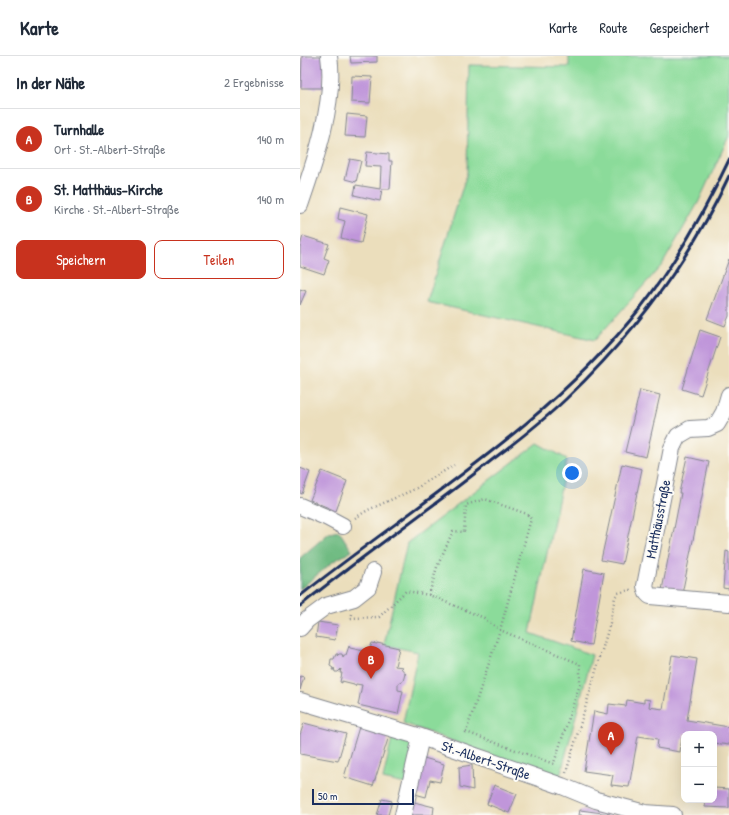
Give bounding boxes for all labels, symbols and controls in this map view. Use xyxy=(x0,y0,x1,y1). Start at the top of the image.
text: Karte xyxy=(20,15,59,41)
text: Karte xyxy=(549,18,578,37)
text: Route xyxy=(600,18,628,37)
text: Gespeichert xyxy=(650,18,709,37)
text: In der Nähe xyxy=(16,71,85,94)
text: 2 Ergebnisse xyxy=(224,73,284,91)
text: Turnhalle xyxy=(54,119,104,140)
text: A xyxy=(26,130,32,148)
text: 140 m xyxy=(257,130,284,148)
text: Ort · St.-Albert-Straße xyxy=(54,140,165,158)
text: St. Matthäus-Kirche xyxy=(54,179,163,200)
text: B xyxy=(26,190,32,208)
text: 140 m xyxy=(257,190,284,208)
text: Kirche · St.-Albert-Straße xyxy=(54,200,179,218)
button: Speichern xyxy=(16,240,146,279)
button: Teilen xyxy=(154,240,284,279)
your location xyxy=(562,463,582,483)
street label: Matthäusstraße xyxy=(641,477,676,560)
pin: B xyxy=(358,646,384,679)
pin: A xyxy=(598,722,624,755)
map controls xyxy=(681,731,717,803)
button: + xyxy=(681,731,717,767)
street label: St.-Albert-Straße xyxy=(439,735,534,785)
button: − xyxy=(681,767,717,803)
scale bar xyxy=(312,787,414,806)
text: 50 m xyxy=(318,789,338,803)

